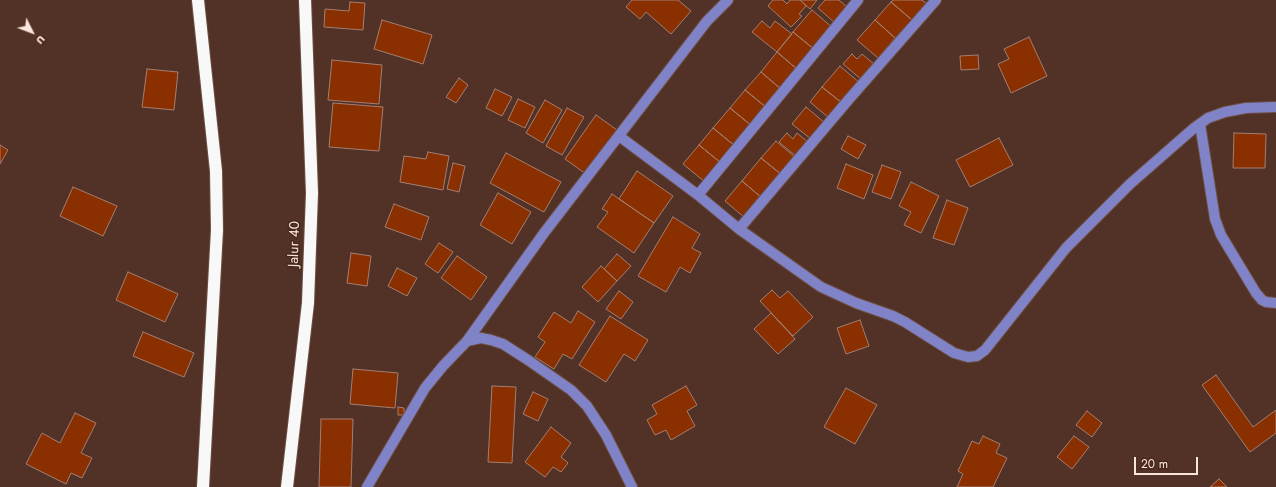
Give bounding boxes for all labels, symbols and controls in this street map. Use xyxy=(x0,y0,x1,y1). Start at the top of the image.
north arrow xyxy=(12,12,52,52)
text: U xyxy=(32,32,49,48)
street label: Jalur 40 xyxy=(286,221,304,267)
scale bar xyxy=(1136,449,1200,475)
text: 20 m xyxy=(1141,455,1168,473)

